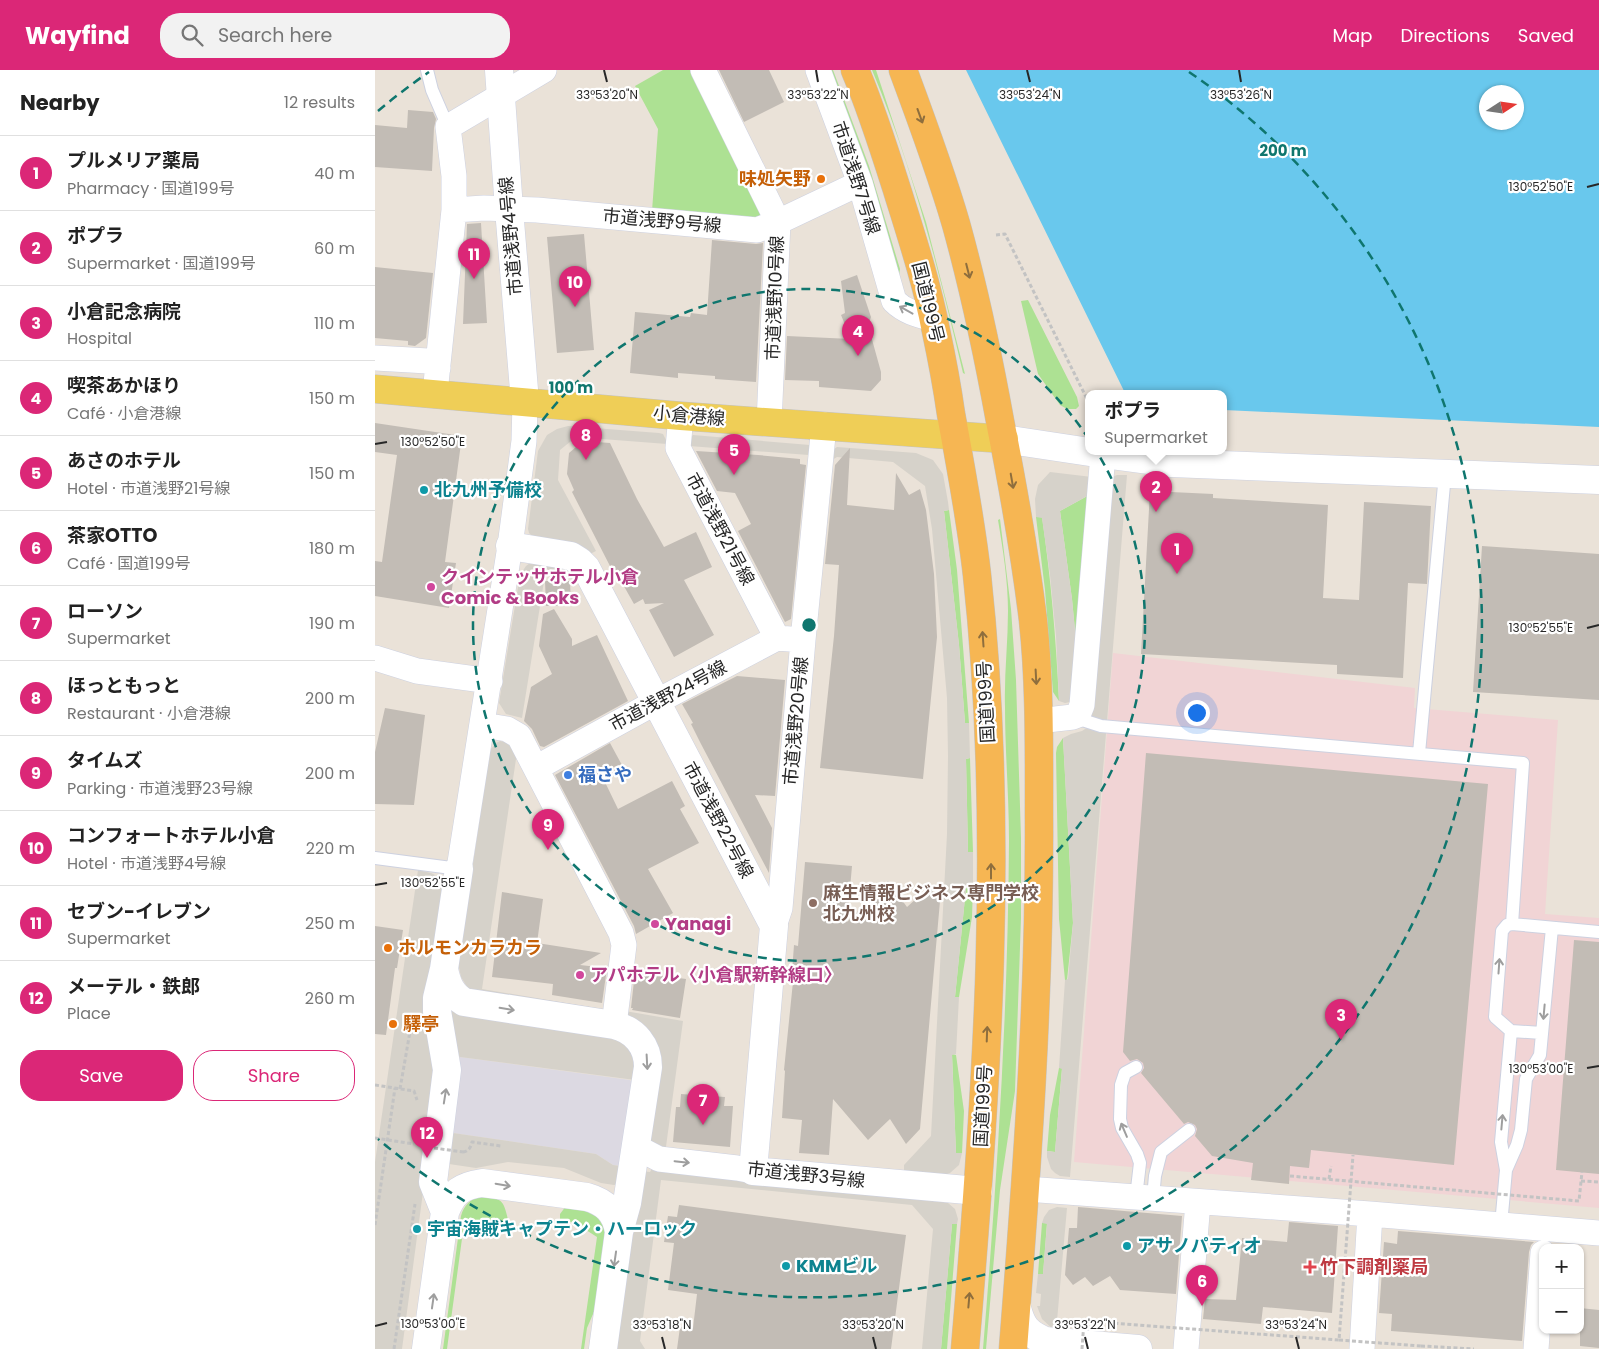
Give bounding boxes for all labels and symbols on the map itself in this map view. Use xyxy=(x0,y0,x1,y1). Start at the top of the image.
north arrow xyxy=(1479,85,1524,130)
text: 33°53'20"N xyxy=(576,86,638,103)
text: 33°53'22"N xyxy=(787,86,849,103)
text: 33°53'24"N xyxy=(999,86,1061,103)
text: 33°53'26"N xyxy=(1210,86,1272,103)
one-way arrow xyxy=(916,108,925,123)
street label: 市道浅野7号線 xyxy=(826,118,887,238)
text: 200 m xyxy=(1259,140,1307,161)
place label: 味処矢野 xyxy=(739,166,811,191)
marker: 味処矢野 xyxy=(815,173,827,185)
street label: 市道浅野4号線 xyxy=(493,176,528,297)
text: 130°52'50"E xyxy=(1509,178,1573,195)
street label: 市道浅野9号線 xyxy=(602,203,723,238)
street label: 市道浅野10号線 xyxy=(760,235,789,361)
pin: 11 xyxy=(458,238,490,279)
street label: 国道199号 xyxy=(906,259,951,345)
one-way arrow xyxy=(964,263,973,279)
pin: 10 xyxy=(559,266,591,307)
one-way arrow xyxy=(899,305,914,314)
pin: 4 xyxy=(842,315,874,356)
text: 100 m xyxy=(549,377,593,398)
street label: 小倉港線 xyxy=(652,400,726,431)
pin: 8 xyxy=(570,419,602,460)
text: 130°52'50"E xyxy=(401,433,465,450)
pin: 5 xyxy=(718,434,750,475)
street label: 市道浅野21号線 xyxy=(680,468,761,589)
pin: 2 xyxy=(1140,471,1172,512)
one-way arrow xyxy=(1007,473,1017,489)
place label: 北九州予備校 xyxy=(434,477,542,502)
marker: 北九州予備校 xyxy=(418,484,430,496)
pin: 1 xyxy=(1161,533,1193,574)
place label: クインテッサホテル小倉 Comic & Books xyxy=(441,564,639,610)
marker: クインテッサホテル小倉 Comic & Books xyxy=(425,581,437,593)
centre of rings xyxy=(800,616,818,634)
text: 130°52'55"E xyxy=(1509,619,1573,636)
one-way arrow xyxy=(978,631,987,647)
street label: 市道浅野24号線 xyxy=(605,654,731,737)
street label: 市道浅野20号線 xyxy=(777,655,814,787)
street label: 国道199号 xyxy=(971,660,1000,744)
one-way arrow xyxy=(1031,668,1041,685)
your location xyxy=(1184,700,1210,726)
street label: 市道浅野22号線 xyxy=(677,757,760,882)
place label: 福さや xyxy=(578,762,632,787)
marker: 福さや xyxy=(562,769,574,781)
pin: 9 xyxy=(532,809,564,850)
one-way arrow xyxy=(986,863,996,880)
text: 130°52'55"E xyxy=(401,874,465,891)
place label: 麻生情報ビジネス専門学校 北九州校 xyxy=(823,880,1039,926)
marker: 麻生情報ビジネス専門学校 北九州校 xyxy=(807,897,819,909)
place label: Yanagi xyxy=(665,911,731,936)
marker: Yanagi xyxy=(649,918,661,930)
place label: ホルモンカラカラ xyxy=(398,935,542,960)
marker: ホルモンカラカラ xyxy=(382,942,394,954)
one-way arrow xyxy=(1494,959,1503,975)
place label: アパホテル〈小倉駅新幹線口〉 xyxy=(590,962,842,987)
marker: アパホテル〈小倉駅新幹線口〉 xyxy=(574,969,586,981)
pin: 3 xyxy=(1325,999,1357,1040)
one-way arrow xyxy=(1540,1003,1549,1019)
one-way arrow xyxy=(499,1004,515,1014)
place label: 驛亭 xyxy=(403,1011,439,1036)
marker: 驛亭 xyxy=(387,1018,399,1030)
one-way arrow xyxy=(983,1026,992,1042)
one-way arrow xyxy=(642,1054,651,1070)
text: 130°53'00"E xyxy=(1509,1060,1573,1077)
street label: 国道199号 xyxy=(968,1064,997,1148)
pin: 7 xyxy=(687,1084,719,1125)
one-way arrow xyxy=(440,1088,450,1104)
one-way arrow xyxy=(1498,1114,1507,1130)
pin: 12 xyxy=(411,1117,443,1158)
one-way arrow xyxy=(1118,1123,1128,1138)
street label: 市道浅野3号線 xyxy=(746,1156,866,1193)
one-way arrow xyxy=(673,1157,689,1167)
one-way arrow xyxy=(495,1180,511,1190)
place label: 宇宙海賊キャプテン・ハーロック xyxy=(427,1216,697,1241)
marker: 宇宙海賊キャプテン・ハーロック xyxy=(411,1223,423,1235)
place label: アサノパティオ xyxy=(1137,1233,1262,1258)
marker: アサノパティオ xyxy=(1121,1240,1133,1252)
one-way arrow xyxy=(610,1250,620,1266)
place label: KMMビル xyxy=(796,1253,878,1278)
place label: 竹下調剤薬局 xyxy=(1320,1254,1428,1279)
marker: KMMビル xyxy=(780,1260,792,1272)
marker: 竹下調剤薬局 xyxy=(1304,1261,1316,1273)
pin: 6 xyxy=(1186,1265,1218,1306)
one-way arrow xyxy=(428,1293,438,1309)
one-way arrow xyxy=(965,1293,974,1309)
text: 130°53'00"E xyxy=(401,1315,465,1332)
text: 33°53'18"N xyxy=(633,1316,691,1333)
text: 33°53'20"N xyxy=(842,1316,904,1333)
text: 33°53'22"N xyxy=(1054,1316,1116,1333)
text: 33°53'24"N xyxy=(1265,1316,1327,1333)

